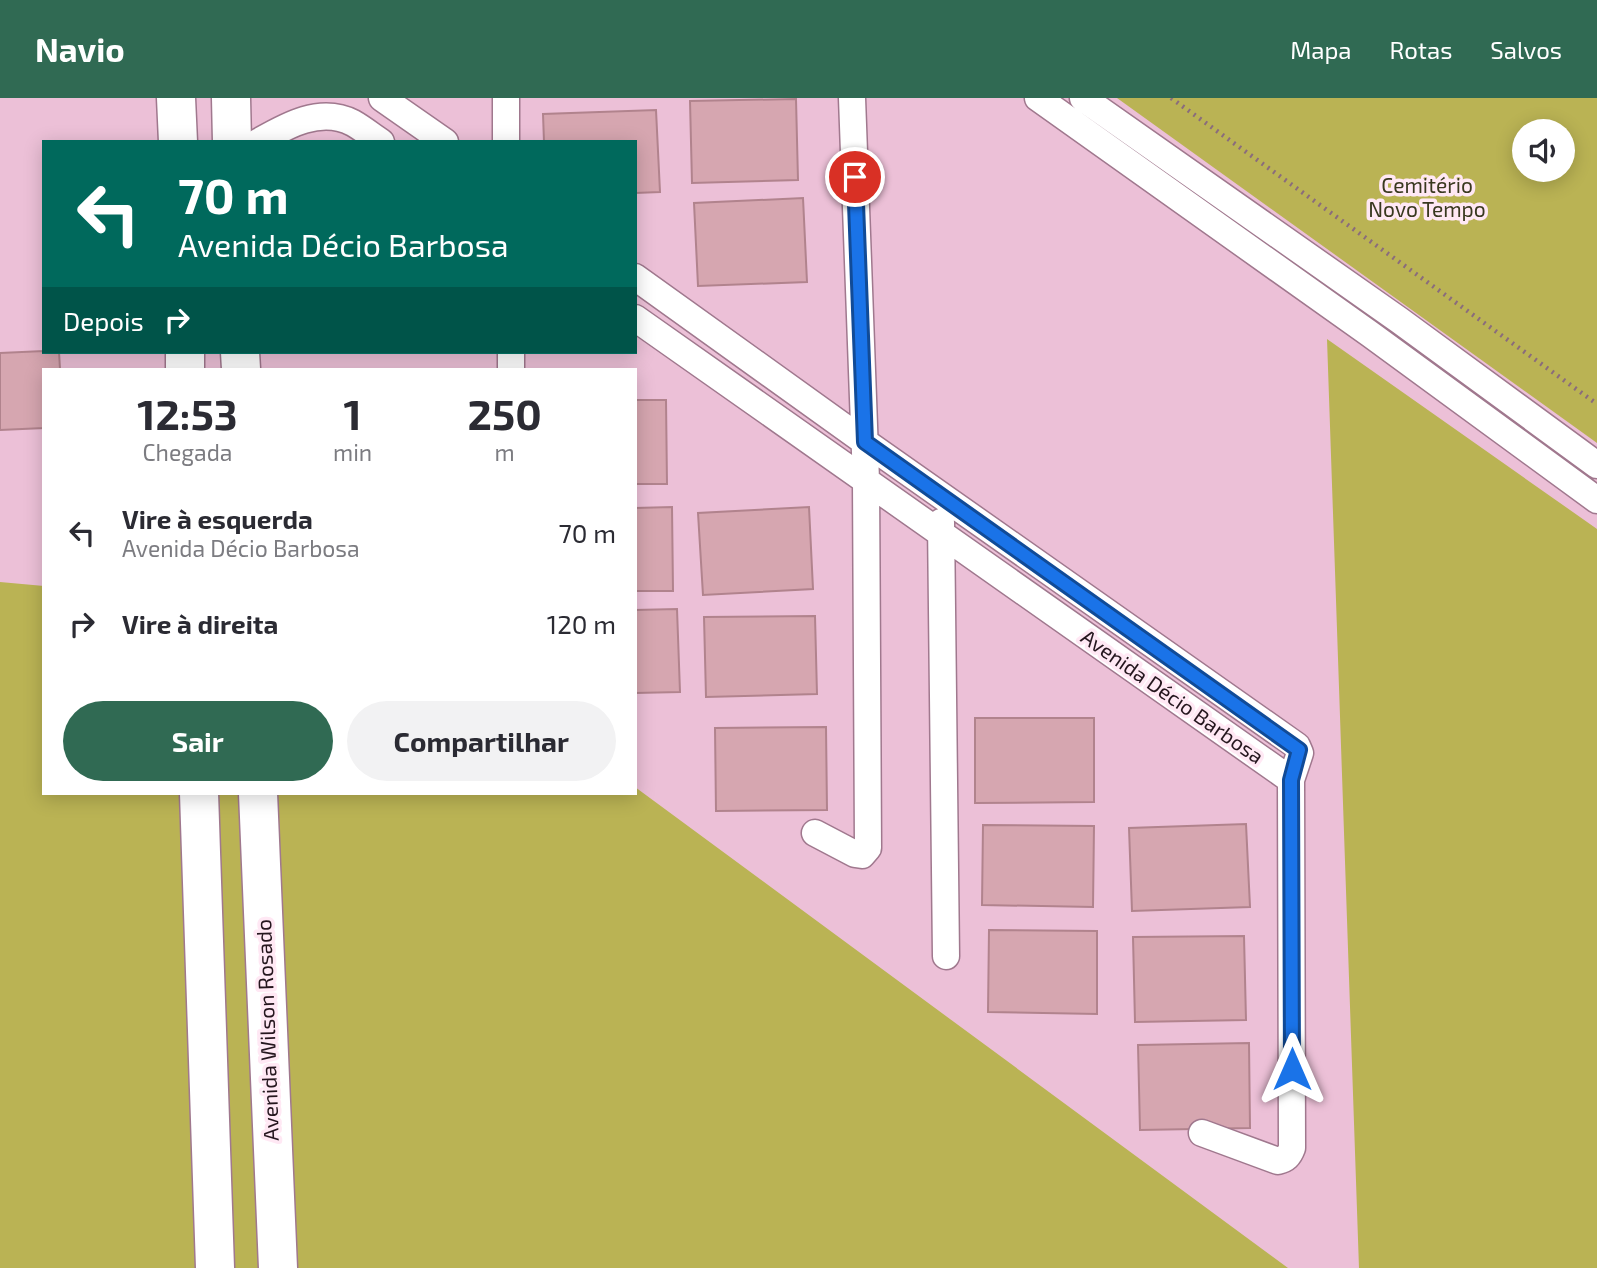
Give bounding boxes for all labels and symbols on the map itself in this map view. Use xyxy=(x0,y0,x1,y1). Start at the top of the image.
pin xyxy=(825,147,885,207)
park label: Cemitério Novo Tempo xyxy=(1368,172,1486,221)
street label: Avenida Décio Barbosa xyxy=(1077,623,1269,768)
street label: Avenida Wilson Rosado xyxy=(250,919,283,1141)
position arrow xyxy=(1255,1032,1329,1106)

